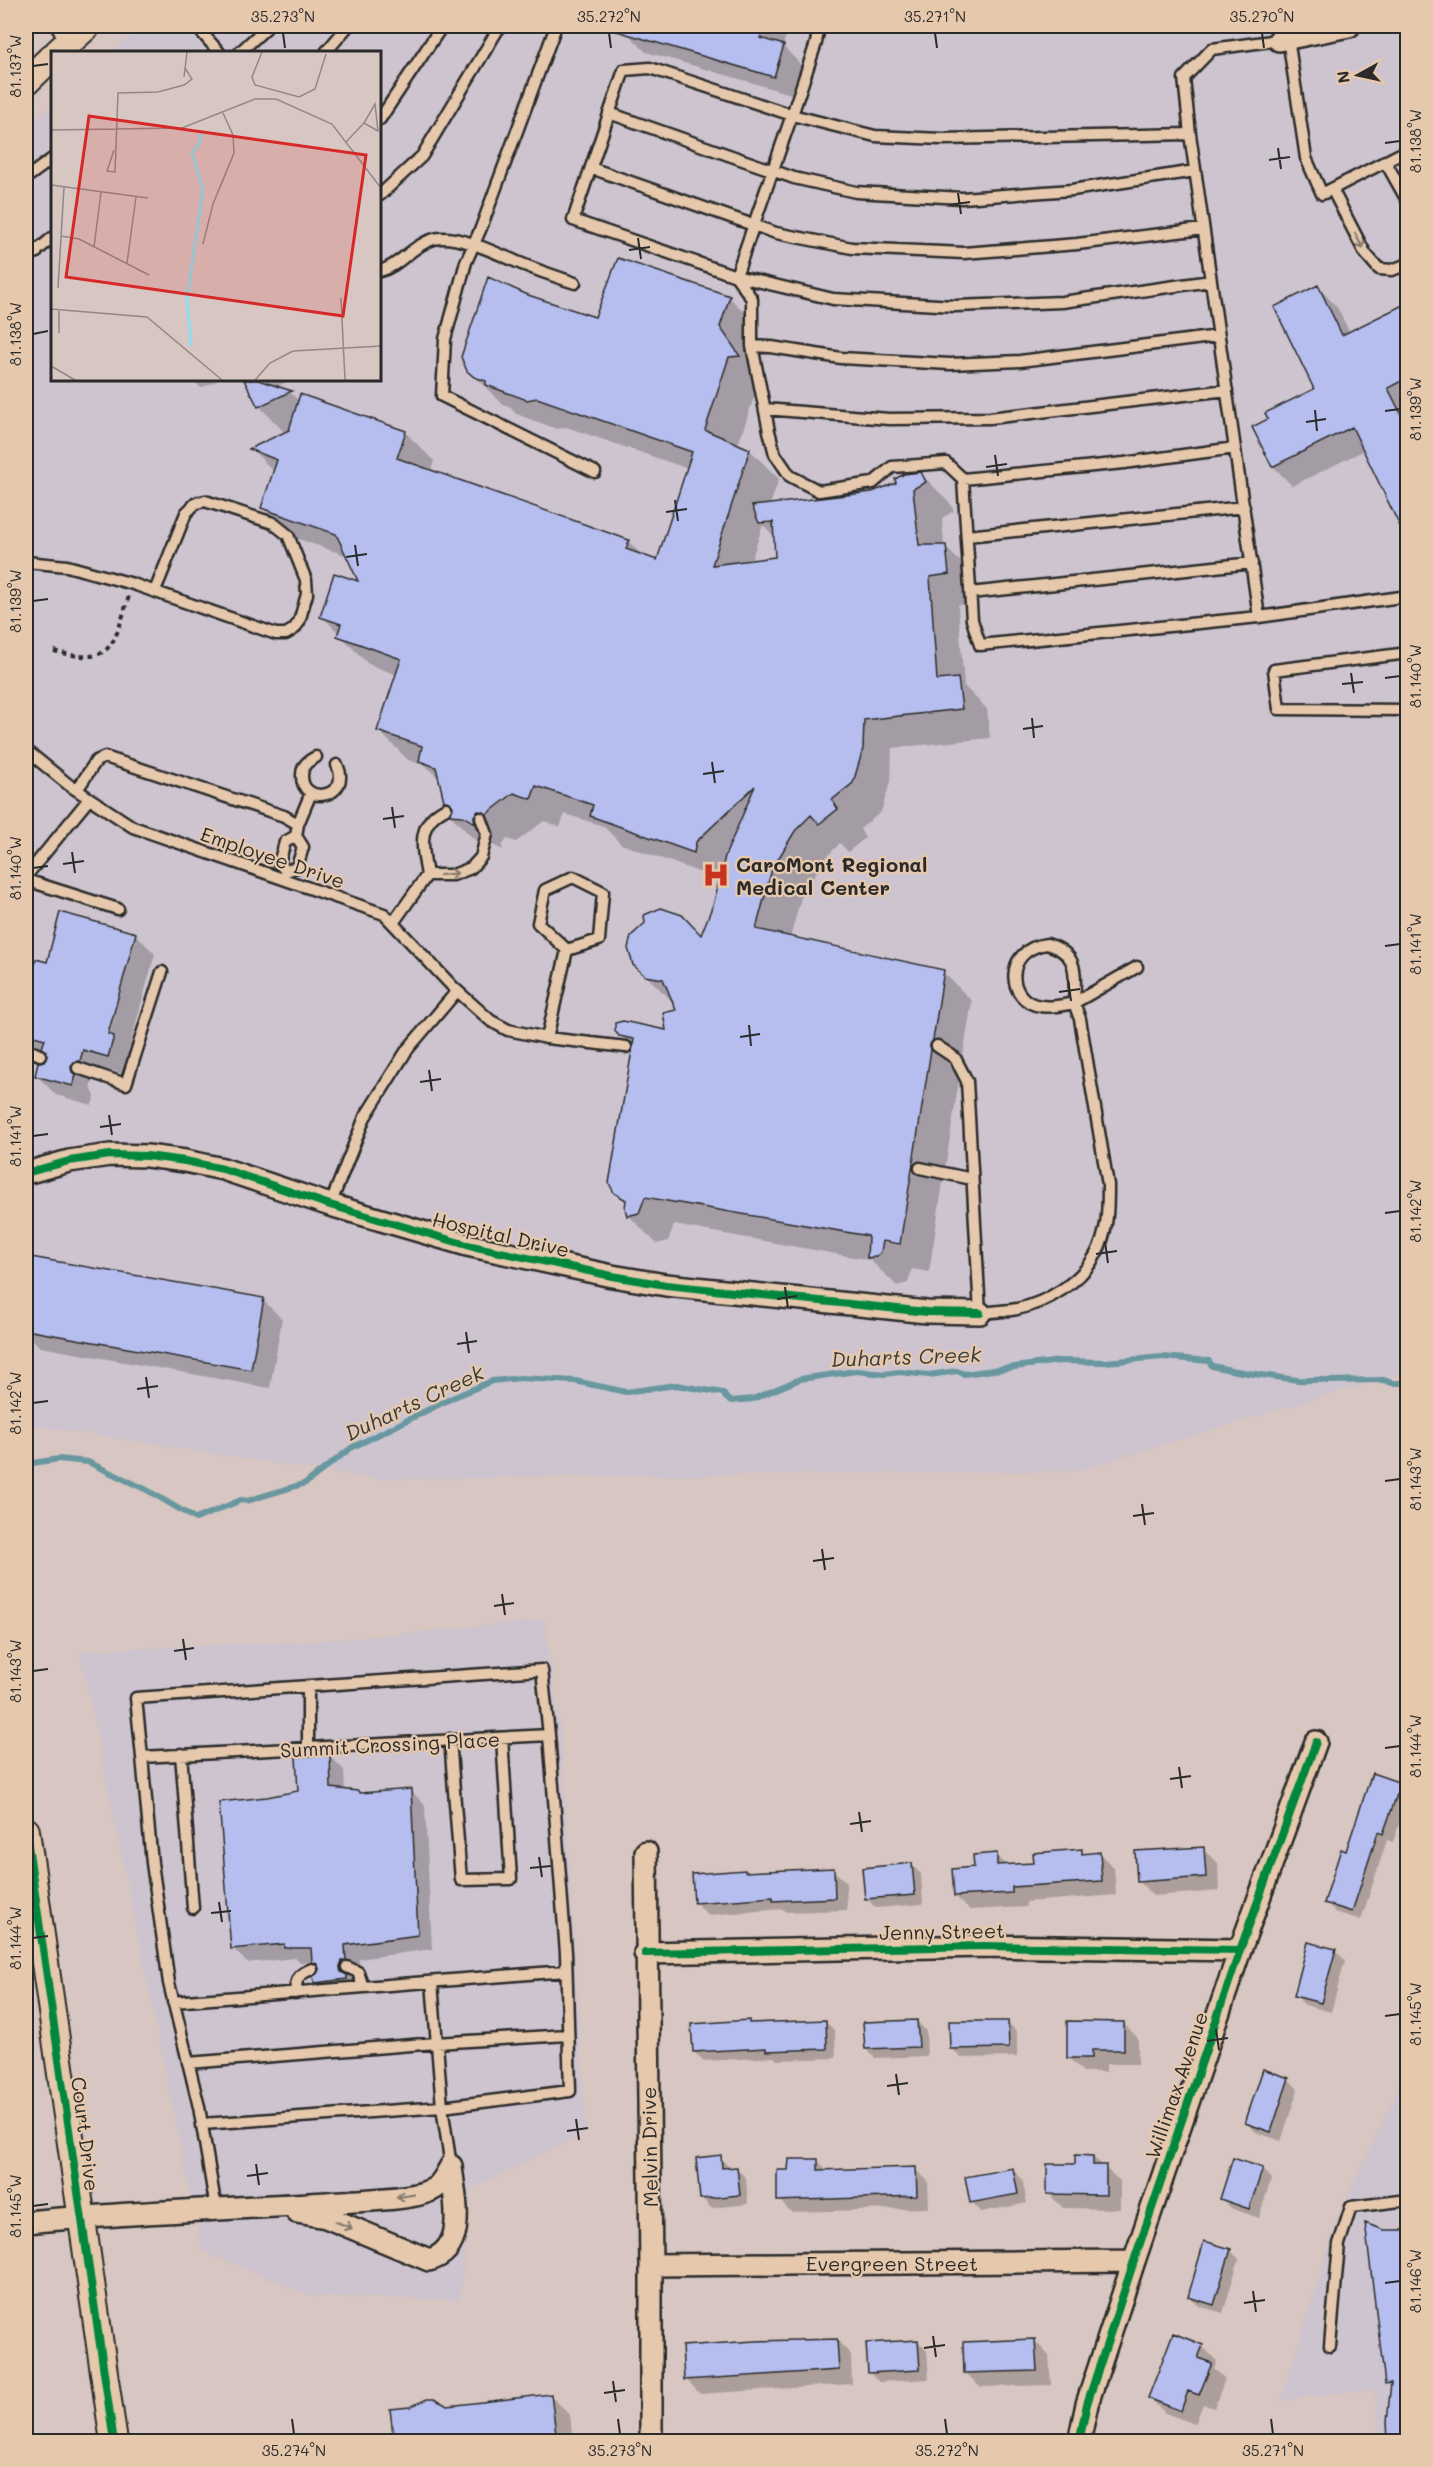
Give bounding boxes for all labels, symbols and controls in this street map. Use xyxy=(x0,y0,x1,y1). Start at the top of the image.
text: 35.273°N xyxy=(251,6,315,26)
text: 35.272°N xyxy=(577,6,641,26)
text: 35.271°N xyxy=(904,6,966,26)
text: 35.270°N xyxy=(1230,6,1294,26)
text: 81.137°W xyxy=(5,34,25,98)
north arrow xyxy=(1328,45,1388,105)
inset map xyxy=(51,51,381,381)
text: N xyxy=(1331,70,1354,85)
text: 81.138°W xyxy=(1405,109,1425,173)
one-way arrow xyxy=(1353,232,1365,249)
text: 81.138°W xyxy=(5,302,25,366)
text: 81.139°W xyxy=(1405,377,1425,441)
text: 81.139°W xyxy=(5,569,25,633)
text: 81.140°W xyxy=(1405,644,1425,708)
street label: Employee Drive xyxy=(197,820,349,894)
text: 81.140°W xyxy=(5,836,25,900)
place label: CaroMont Regional Medical Center xyxy=(736,851,927,900)
hospital icon: CaroMont Regional Medical Center xyxy=(701,860,731,890)
one-way arrow xyxy=(439,868,458,879)
text: 81.141°W xyxy=(1405,913,1425,975)
text: 81.141°W xyxy=(5,1105,25,1167)
text: 81.142°W xyxy=(1405,1179,1425,1243)
street label: Hospital Drive xyxy=(430,1206,572,1262)
water label: Duharts Creek xyxy=(830,1340,982,1372)
water label: Duharts Creek xyxy=(340,1358,489,1446)
text: 81.142°W xyxy=(5,1371,25,1435)
text: 81.143°W xyxy=(1405,1447,1425,1511)
text: 81.143°W xyxy=(5,1639,25,1703)
text: 81.144°W xyxy=(1405,1714,1425,1778)
street label: Summit Crossing Place xyxy=(279,1725,501,1763)
text: 81.144°W xyxy=(5,1906,25,1970)
street label: Jenny Street xyxy=(879,1917,1005,1945)
text: 81.145°W xyxy=(1405,1982,1425,2046)
street label: Willimax Avenue xyxy=(1139,2008,1213,2162)
street label: Court Drive xyxy=(66,2075,106,2193)
street label: Melvin Drive xyxy=(635,2087,663,2207)
text: 81.145°W xyxy=(5,2174,25,2238)
one-way arrow xyxy=(396,2191,416,2202)
one-way arrow xyxy=(334,2220,353,2231)
text: 81.146°W xyxy=(1405,2249,1425,2313)
street label: Evergreen Street xyxy=(806,2250,978,2276)
text: 35.274°N xyxy=(262,2440,326,2460)
text: 35.273°N xyxy=(588,2440,652,2460)
text: 35.272°N xyxy=(915,2440,979,2460)
text: 35.271°N xyxy=(1242,2440,1304,2460)

